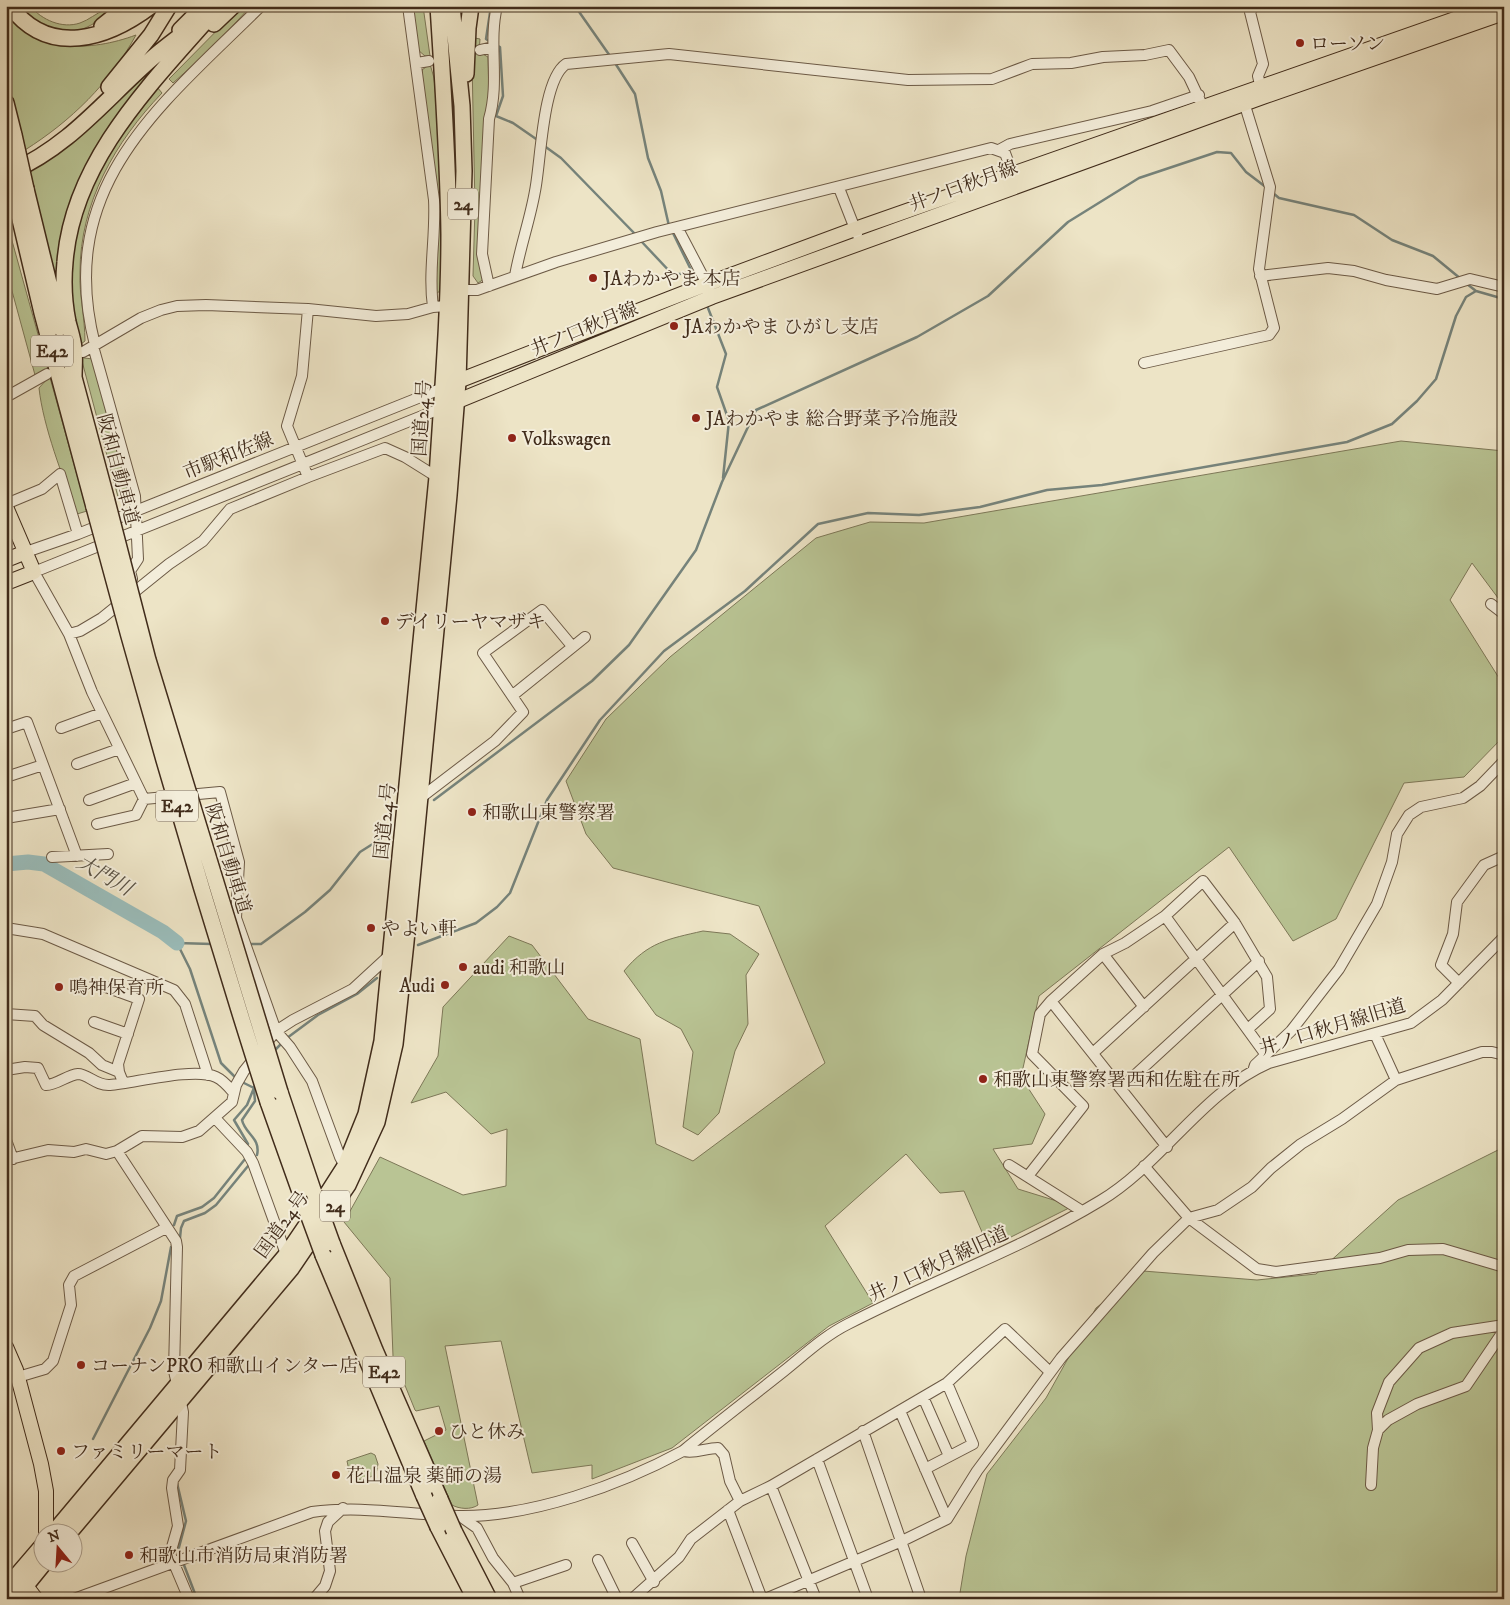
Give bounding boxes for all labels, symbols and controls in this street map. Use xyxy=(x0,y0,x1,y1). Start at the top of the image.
place label: ローソン xyxy=(1310,33,1385,56)
marker: ローソン xyxy=(1294,37,1306,49)
street label: 井ノ口秋月線 xyxy=(906,156,1021,217)
road number: 24 xyxy=(448,188,478,220)
place label: JAわかやま 本店 xyxy=(601,268,740,291)
marker: JAわかやま 本店 xyxy=(587,272,599,284)
street label: 井ノ口秋月線 xyxy=(527,297,642,361)
place label: JAわかやま ひがし支店 xyxy=(682,316,878,339)
marker: JAわかやま ひがし支店 xyxy=(668,320,680,332)
road number: E42 xyxy=(31,336,73,366)
street label: 国道24号 xyxy=(408,379,437,457)
place label: JAわかやま 総合野菜予冷施設 xyxy=(704,408,957,431)
street label: 阪和自動車道 xyxy=(92,411,143,527)
marker: JAわかやま 総合野菜予冷施設 xyxy=(690,412,702,424)
street label: 市駅和佐線 xyxy=(180,428,277,485)
place label: Volkswagen xyxy=(521,428,611,451)
marker: Volkswagen xyxy=(506,432,518,444)
place label: デイリーヤマザキ xyxy=(395,611,546,634)
marker: デイリーヤマザキ xyxy=(379,615,391,627)
street label: 国道24号 xyxy=(370,782,401,861)
road number: E42 xyxy=(156,790,198,821)
street label: 阪和自動車道 xyxy=(200,801,255,916)
place label: 和歌山東警察署 xyxy=(482,802,615,825)
marker: 和歌山東警察署 xyxy=(466,806,478,818)
water label: 大門川 xyxy=(72,850,138,903)
place label: やよい軒 xyxy=(381,918,457,941)
marker: やよい軒 xyxy=(365,922,377,934)
place label: audi 和歌山 xyxy=(473,957,566,980)
marker: audi 和歌山 xyxy=(457,961,469,973)
place label: Audi xyxy=(399,975,435,998)
place label: 鳴神保育所 xyxy=(69,977,164,1000)
marker: Audi xyxy=(439,979,451,991)
marker: 鳴神保育所 xyxy=(53,981,65,993)
street label: 井ノ口秋月線旧道 xyxy=(1256,994,1408,1061)
place label: 和歌山東警察署西和佐駐在所 xyxy=(993,1069,1240,1092)
marker: 和歌山東警察署西和佐駐在所 xyxy=(977,1073,989,1085)
street label: 国道24号 xyxy=(250,1187,314,1263)
road number: 24 xyxy=(320,1190,350,1222)
street label: 井ノ口秋月線旧道 xyxy=(865,1222,1012,1307)
place label: コーナンPRO 和歌山インター店 xyxy=(91,1355,358,1378)
road number: E42 xyxy=(363,1356,405,1388)
marker: コーナンPRO 和歌山インター店 xyxy=(75,1359,87,1371)
place label: ひと休み xyxy=(449,1421,525,1444)
marker: ひと休み xyxy=(433,1425,445,1437)
place label: ファミリーマート xyxy=(71,1441,223,1464)
marker: ファミリーマート xyxy=(55,1445,67,1457)
place label: 花山温泉 薬師の湯 xyxy=(346,1465,502,1488)
marker: 花山温泉 薬師の湯 xyxy=(330,1469,342,1481)
north arrow xyxy=(32,1522,82,1572)
text: N xyxy=(46,1526,63,1547)
place label: 和歌山市消防局東消防署 xyxy=(139,1545,348,1568)
marker: 和歌山市消防局東消防署 xyxy=(123,1549,135,1561)

